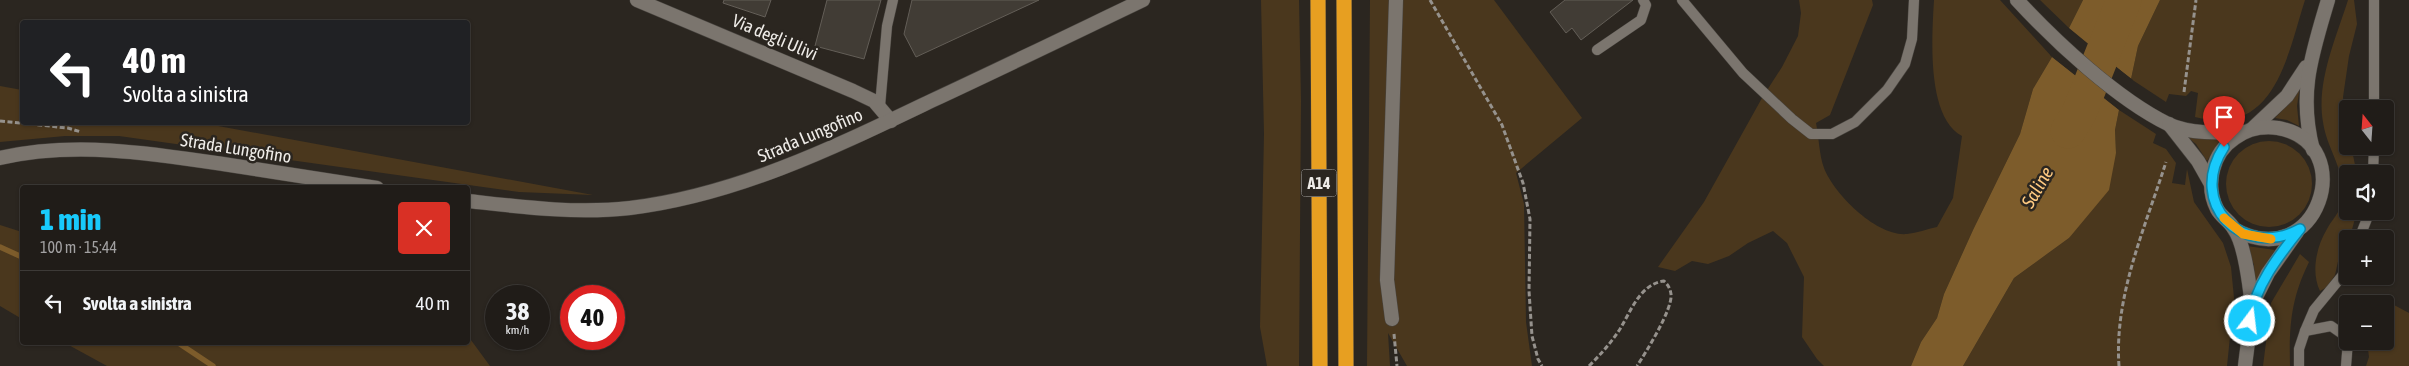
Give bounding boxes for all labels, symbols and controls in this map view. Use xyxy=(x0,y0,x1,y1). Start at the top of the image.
street label: Via degli Ulivi xyxy=(729,10,821,64)
icon: left xyxy=(40,40,105,105)
text: 40 m xyxy=(123,40,186,80)
text: Svolta a sinistra xyxy=(123,81,249,107)
pin xyxy=(2203,96,2245,147)
north arrow xyxy=(2339,100,2394,155)
map controls xyxy=(2339,100,2394,350)
street label: Strada Lungofino xyxy=(754,103,866,167)
icon: arrive xyxy=(2210,103,2238,131)
street label: Strada Lungofino xyxy=(179,129,293,167)
water label: Saline xyxy=(2016,162,2058,212)
button: sound xyxy=(2339,165,2394,220)
road number: A14 xyxy=(1302,170,1336,197)
text: 1 min xyxy=(40,202,101,236)
button: close xyxy=(398,202,450,254)
button: + xyxy=(2339,230,2394,285)
text: 100 m · 15:44 xyxy=(40,238,117,256)
speed limit sign: 40 xyxy=(560,285,625,350)
icon: left xyxy=(40,289,68,317)
text: Svolta a sinistra xyxy=(83,292,192,314)
text: 40 m xyxy=(416,292,450,314)
position arrow xyxy=(2223,294,2275,346)
button: − xyxy=(2339,295,2394,350)
text: 38 xyxy=(506,297,529,325)
text: km/h xyxy=(506,323,529,337)

